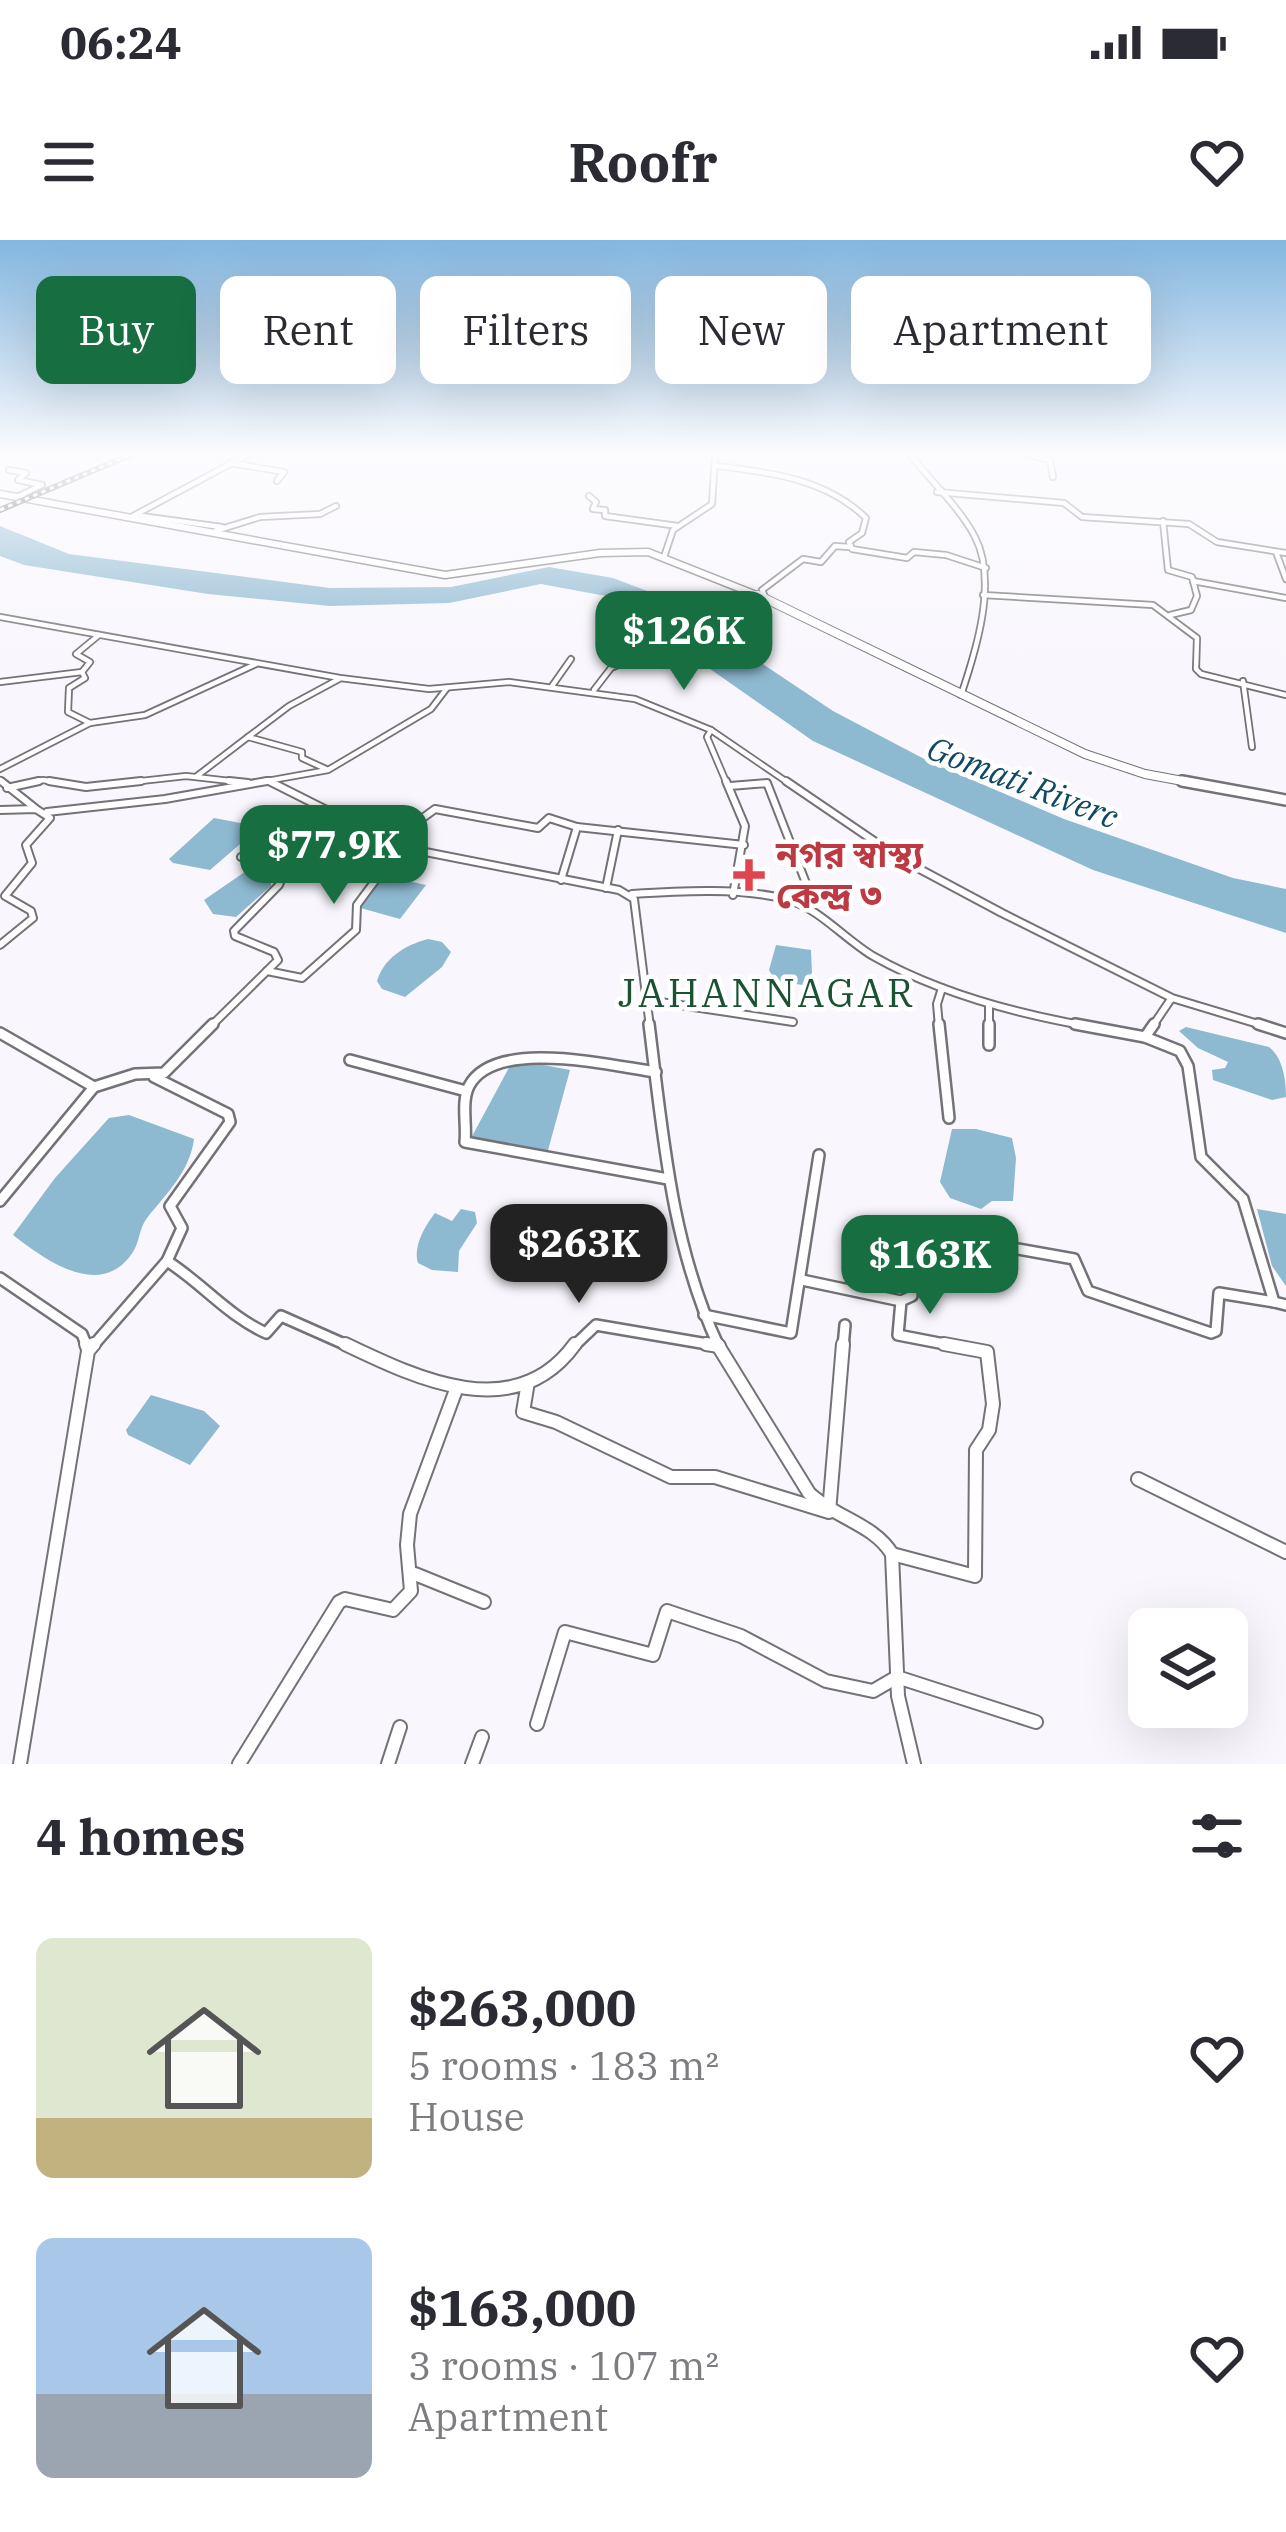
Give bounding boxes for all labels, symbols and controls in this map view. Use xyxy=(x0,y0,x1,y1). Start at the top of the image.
text: 06:24 xyxy=(60,13,182,71)
text: Roofr xyxy=(568,127,718,197)
icon: menu xyxy=(36,129,102,195)
icon: heart xyxy=(1184,129,1250,195)
chip: Buy xyxy=(36,276,196,384)
chip: Rent xyxy=(220,276,396,384)
chip: Filters xyxy=(420,276,631,384)
chip: New xyxy=(655,276,827,384)
chip: Apartment xyxy=(851,276,1151,384)
pin: $126K xyxy=(600,591,768,693)
text: $126K xyxy=(622,604,746,655)
water label: Gomati Riverc xyxy=(922,725,1125,838)
pin: $77.9K xyxy=(236,805,432,907)
text: $77.9K xyxy=(267,818,401,869)
place label: নগর স্বাস্থ্য কেন্দ্র ৩ xyxy=(775,830,924,918)
marker: নগর স্বাস্থ্য কেন্দ্র ৩ xyxy=(733,859,765,891)
district label: JAHANNAGAR xyxy=(618,967,916,1018)
pin: $263K xyxy=(495,1204,663,1306)
pin: $163K xyxy=(846,1215,1014,1317)
text: $263K xyxy=(517,1217,641,1268)
text: $163K xyxy=(868,1228,992,1279)
map controls xyxy=(1128,1608,1248,1728)
button: layers xyxy=(1128,1608,1248,1728)
text: 4 homes xyxy=(36,1803,246,1869)
icon: filters xyxy=(1184,1803,1250,1869)
text: $263,000 xyxy=(408,1974,636,2040)
icon: home xyxy=(132,1986,276,2130)
icon: heart xyxy=(1184,2025,1250,2091)
text: 5 rooms · 183 m² xyxy=(408,2040,719,2091)
text: House xyxy=(408,2091,525,2142)
text: $163,000 xyxy=(408,2274,636,2340)
icon: home xyxy=(132,2286,276,2430)
icon: heart xyxy=(1184,2325,1250,2391)
text: 3 rooms · 107 m² xyxy=(408,2340,719,2391)
text: Apartment xyxy=(408,2391,608,2442)

